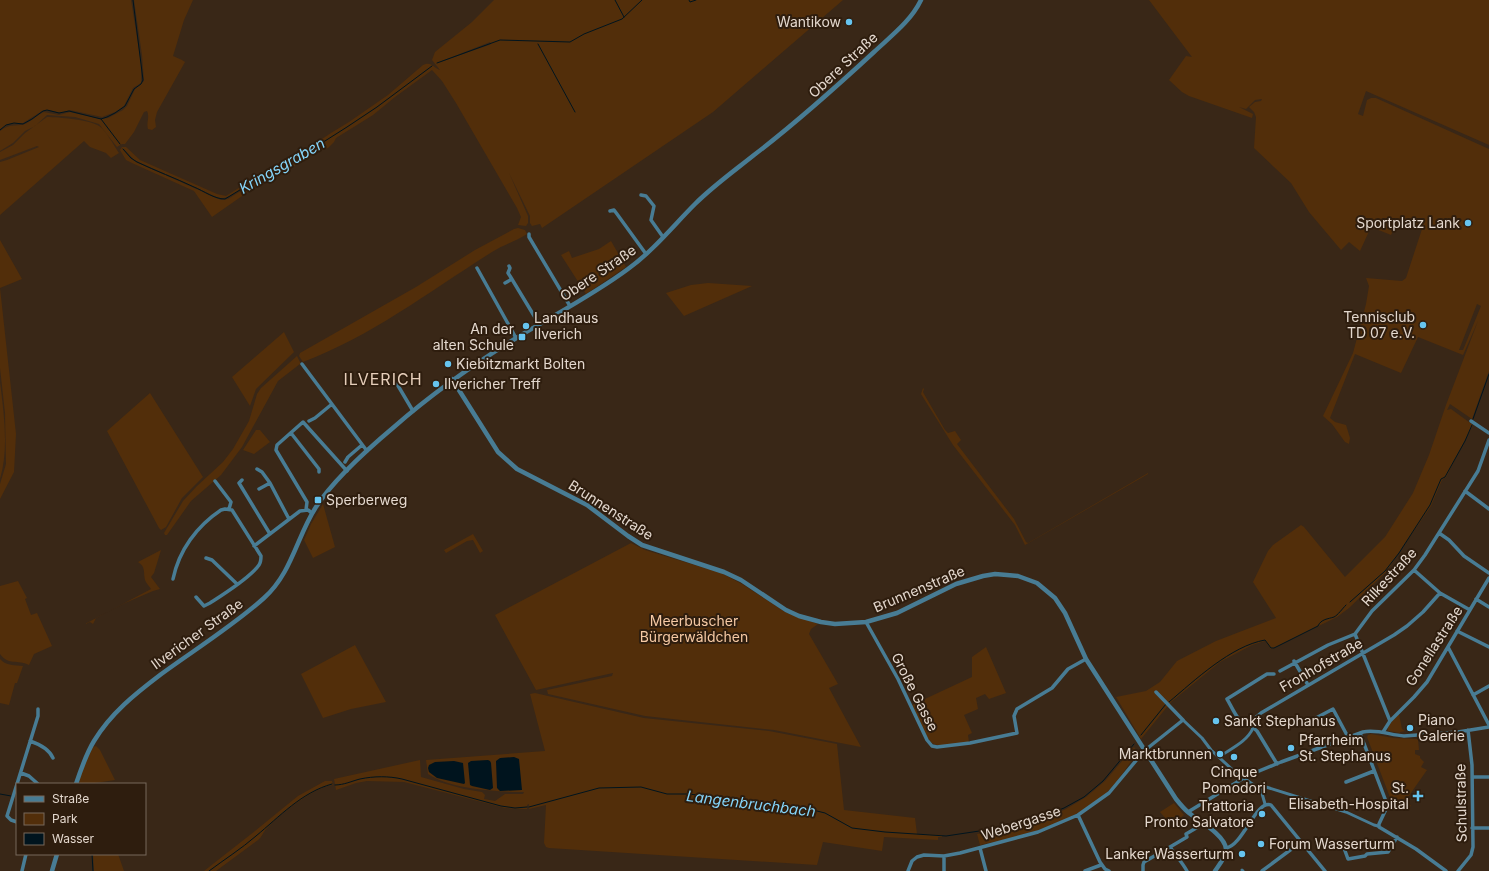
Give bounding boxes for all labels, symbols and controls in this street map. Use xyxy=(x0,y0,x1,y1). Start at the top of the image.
place label: Wantikow xyxy=(777,13,841,30)
marker: Wantikow xyxy=(844,17,854,27)
street label: Obere Straße xyxy=(805,28,881,101)
water label: Kringsgraben xyxy=(235,133,328,198)
place label: Sportplatz Lank xyxy=(1356,214,1460,231)
marker: Sportplatz Lank xyxy=(1463,218,1473,228)
street label: Obere Straße xyxy=(556,241,639,304)
place label: Tennisclub TD 07 e.V. xyxy=(1343,308,1415,341)
place label: Landhaus Ilverich xyxy=(534,309,598,342)
place label: An der alten Schule xyxy=(433,320,514,353)
marker: Tennisclub TD 07 e.V. xyxy=(1418,320,1428,330)
marker: Landhaus Ilverich xyxy=(521,321,531,331)
marker: An der alten Schule xyxy=(517,332,527,342)
place label: Kiebitzmarkt Bolten xyxy=(456,355,585,372)
marker: Kiebitzmarkt Bolten xyxy=(443,359,453,369)
district label: ILVERICH xyxy=(343,369,423,389)
place label: Ilvericher Treff xyxy=(444,375,541,392)
marker: Ilvericher Treff xyxy=(431,379,441,389)
street label: Brunnenstraße xyxy=(566,476,657,543)
place label: Sperberweg xyxy=(326,491,407,508)
marker: Sperberweg xyxy=(313,495,323,505)
street label: Rilkestraße xyxy=(1357,544,1420,609)
street label: Brunnenstraße xyxy=(871,562,967,615)
street label: Ilvericher Straße xyxy=(148,595,246,673)
street label: Gonellastraße xyxy=(1401,603,1466,689)
park label: Meerbuscher Bürgerwäldchen xyxy=(640,612,748,645)
street label: Fronhofstraße xyxy=(1276,634,1365,695)
street label: Große Gasse xyxy=(888,650,943,734)
place label: Piano Galerie xyxy=(1418,711,1465,744)
place label: Sankt Stephanus xyxy=(1224,712,1336,729)
marker: Sankt Stephanus xyxy=(1211,716,1221,726)
marker: Piano Galerie xyxy=(1405,723,1415,733)
place label: Pfarrheim St. Stephanus xyxy=(1299,731,1391,764)
marker: Pfarrheim St. Stephanus xyxy=(1286,743,1296,753)
place label: Marktbrunnen xyxy=(1119,745,1212,762)
marker: Marktbrunnen xyxy=(1215,749,1225,759)
marker: Cinque Pomodori xyxy=(1229,752,1239,762)
place label: Cinque Pomodori xyxy=(1202,763,1266,796)
street label: Schulstraße xyxy=(1451,763,1470,843)
place label: St. Elisabeth-Hospital xyxy=(1288,779,1409,812)
legend xyxy=(16,783,146,855)
water label: Langenbruchbach xyxy=(685,786,817,821)
marker: St. Elisabeth-Hospital xyxy=(1412,790,1424,802)
text: Straße xyxy=(52,791,89,806)
place label: Trattoria Pronto Salvatore xyxy=(1145,797,1254,830)
street label: Webergasse xyxy=(979,802,1063,843)
marker: Trattoria Pronto Salvatore xyxy=(1257,809,1267,819)
text: Park xyxy=(52,811,78,826)
text: Wasser xyxy=(52,831,95,846)
place label: Forum Wasserturm xyxy=(1269,835,1395,852)
marker: Forum Wasserturm xyxy=(1256,839,1266,849)
place label: Lanker Wasserturm xyxy=(1105,845,1234,862)
marker: Lanker Wasserturm xyxy=(1237,849,1247,859)

